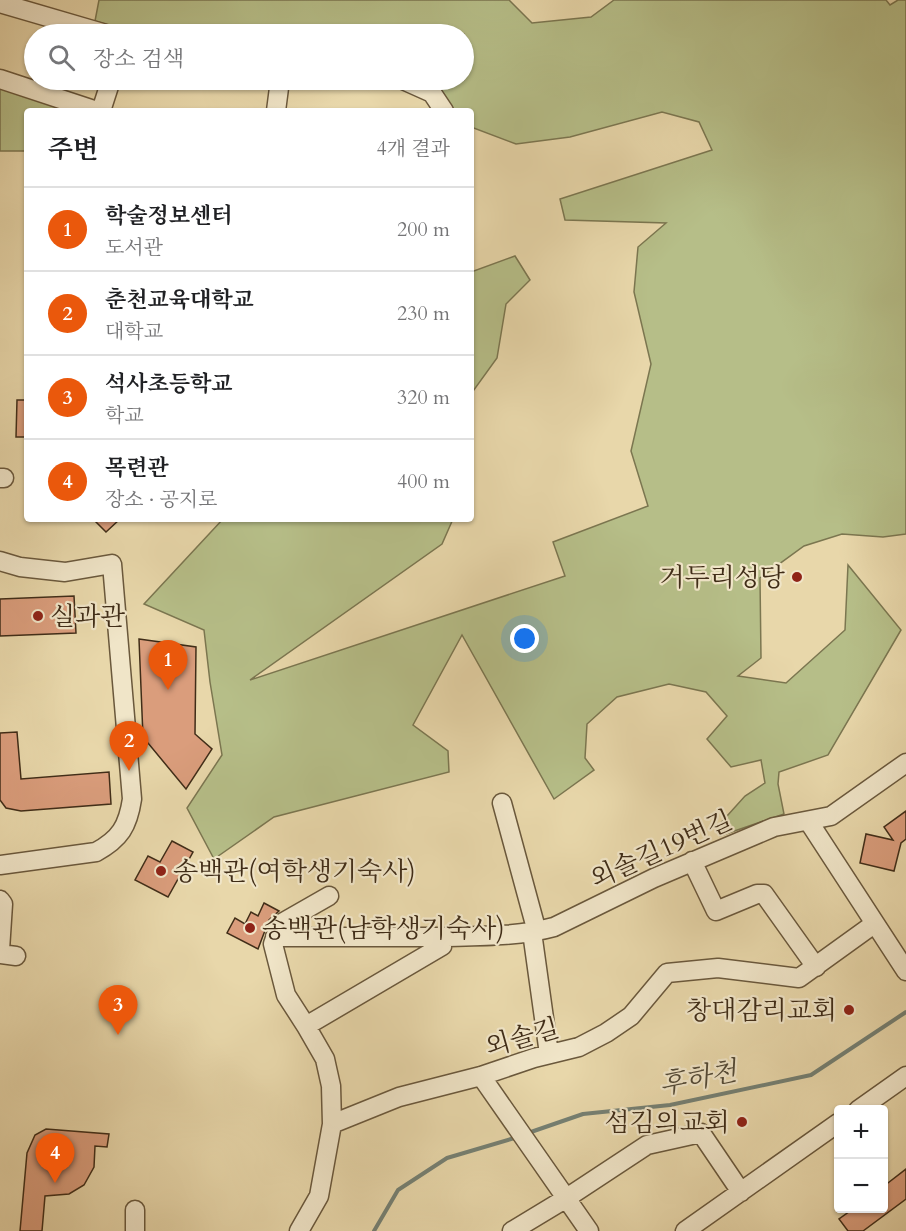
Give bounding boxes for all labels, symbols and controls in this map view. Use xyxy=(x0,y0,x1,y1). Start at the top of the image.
search box xyxy=(24,24,474,90)
icon: search xyxy=(45,41,78,74)
text: 장소 검색 xyxy=(93,44,184,74)
text: 주변 xyxy=(48,132,98,167)
text: 4개 결과 xyxy=(376,135,450,162)
text: 학술정보센터 xyxy=(105,201,233,231)
text: 1 xyxy=(62,216,73,243)
text: 200 m xyxy=(397,216,450,243)
text: 도서관 xyxy=(105,234,163,261)
text: 춘천교육대학교 xyxy=(105,285,254,315)
text: 2 xyxy=(62,300,73,327)
text: 230 m xyxy=(397,300,450,327)
text: 대학교 xyxy=(105,318,163,345)
text: 석사초등학교 xyxy=(105,369,233,399)
text: 3 xyxy=(62,384,73,411)
text: 320 m xyxy=(397,384,450,411)
text: 학교 xyxy=(105,402,144,429)
text: 목련관 xyxy=(105,453,169,483)
text: 4 xyxy=(62,468,73,495)
text: 400 m xyxy=(397,468,450,495)
text: 장소 · 공지로 xyxy=(105,486,217,513)
place label: 거두리성당 xyxy=(659,560,785,595)
marker: 거두리성당 xyxy=(790,570,804,584)
place label: 실과관 xyxy=(50,599,125,634)
marker: 실과관 xyxy=(31,609,45,623)
your location xyxy=(510,624,539,653)
pin: 1 xyxy=(148,640,188,690)
pin: 2 xyxy=(110,722,148,771)
street label: 외솔길19번길 xyxy=(585,803,738,896)
place label: 송백관(여학생기숙사) xyxy=(173,854,416,889)
marker: 송백관(여학생기숙사) xyxy=(154,864,168,878)
place label: 송백관(남학생기숙사) xyxy=(262,911,505,946)
marker: 송백관(남학생기숙사) xyxy=(243,921,257,935)
pin: 3 xyxy=(98,986,138,1035)
place label: 창대감리교회 xyxy=(686,993,837,1028)
marker: 창대감리교회 xyxy=(842,1003,856,1017)
street label: 외솔길 xyxy=(481,1010,563,1065)
water label: 후하천 xyxy=(656,1053,742,1104)
place label: 섬김의교회 xyxy=(604,1105,730,1140)
map controls xyxy=(834,1105,888,1213)
button: + xyxy=(834,1105,888,1159)
marker: 섬김의교회 xyxy=(735,1115,749,1129)
pin: 4 xyxy=(36,1134,74,1183)
button: − xyxy=(834,1159,888,1213)

